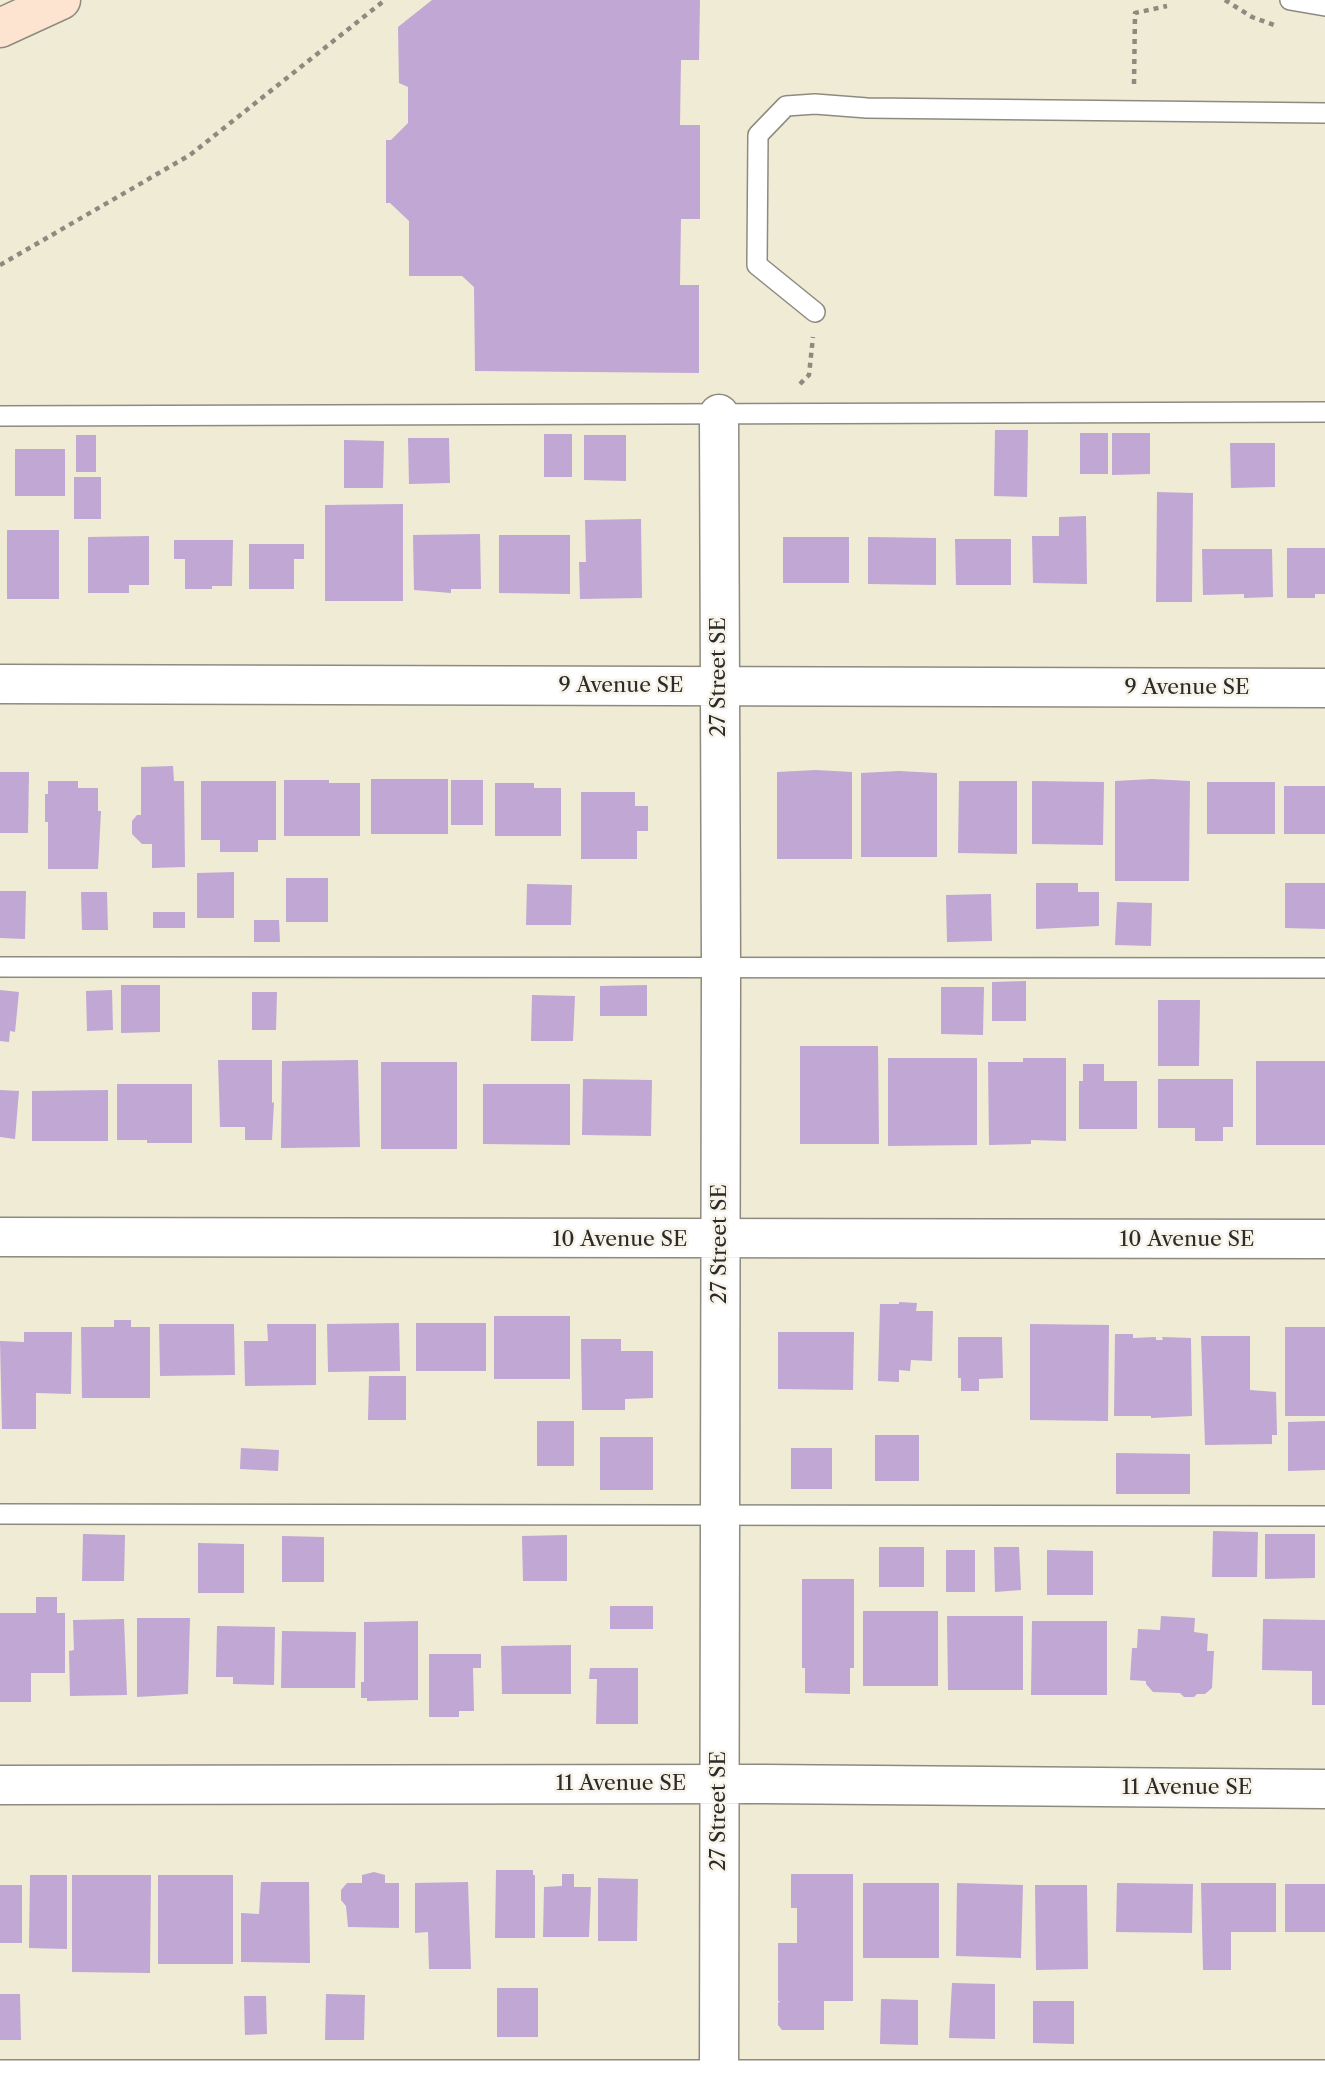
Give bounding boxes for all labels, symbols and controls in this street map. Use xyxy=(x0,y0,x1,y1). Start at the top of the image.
street label: 27 Street SE xyxy=(706,617,732,737)
street label: 9 Avenue SE xyxy=(558,673,684,699)
street label: 9 Avenue SE xyxy=(1124,675,1250,701)
street label: 27 Street SE xyxy=(707,1184,733,1304)
street label: 10 Avenue SE xyxy=(552,1227,688,1253)
street label: 10 Avenue SE xyxy=(1119,1227,1255,1253)
street label: 27 Street SE xyxy=(706,1751,732,1871)
street label: 11 Avenue SE xyxy=(556,1771,686,1797)
street label: 11 Avenue SE xyxy=(1122,1775,1252,1801)

